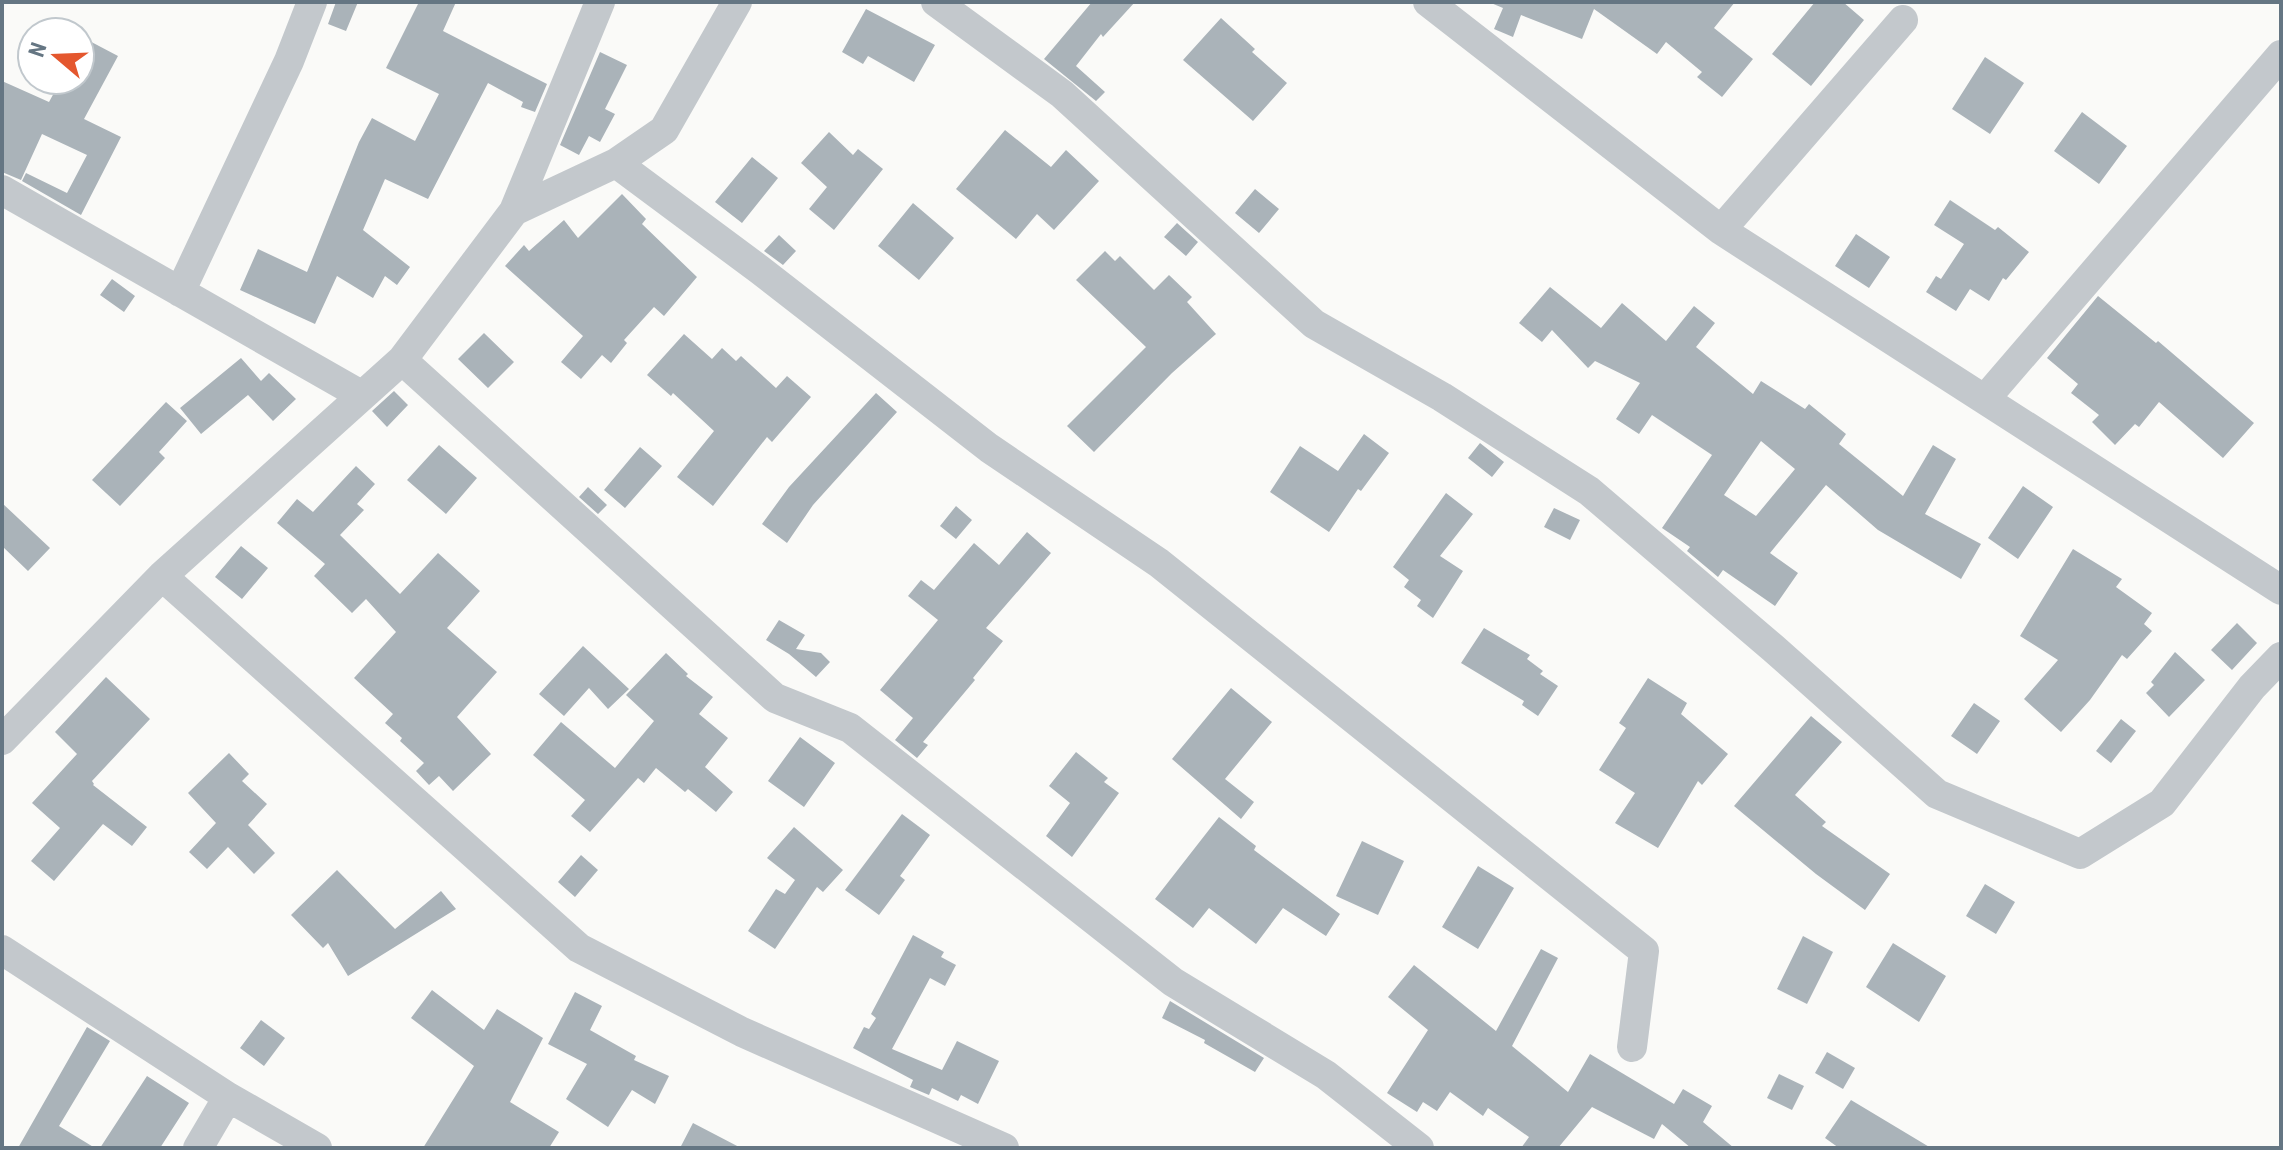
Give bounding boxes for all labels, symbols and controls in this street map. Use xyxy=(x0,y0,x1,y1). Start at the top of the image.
north arrow xyxy=(16,16,96,96)
text: N xyxy=(24,39,52,60)

